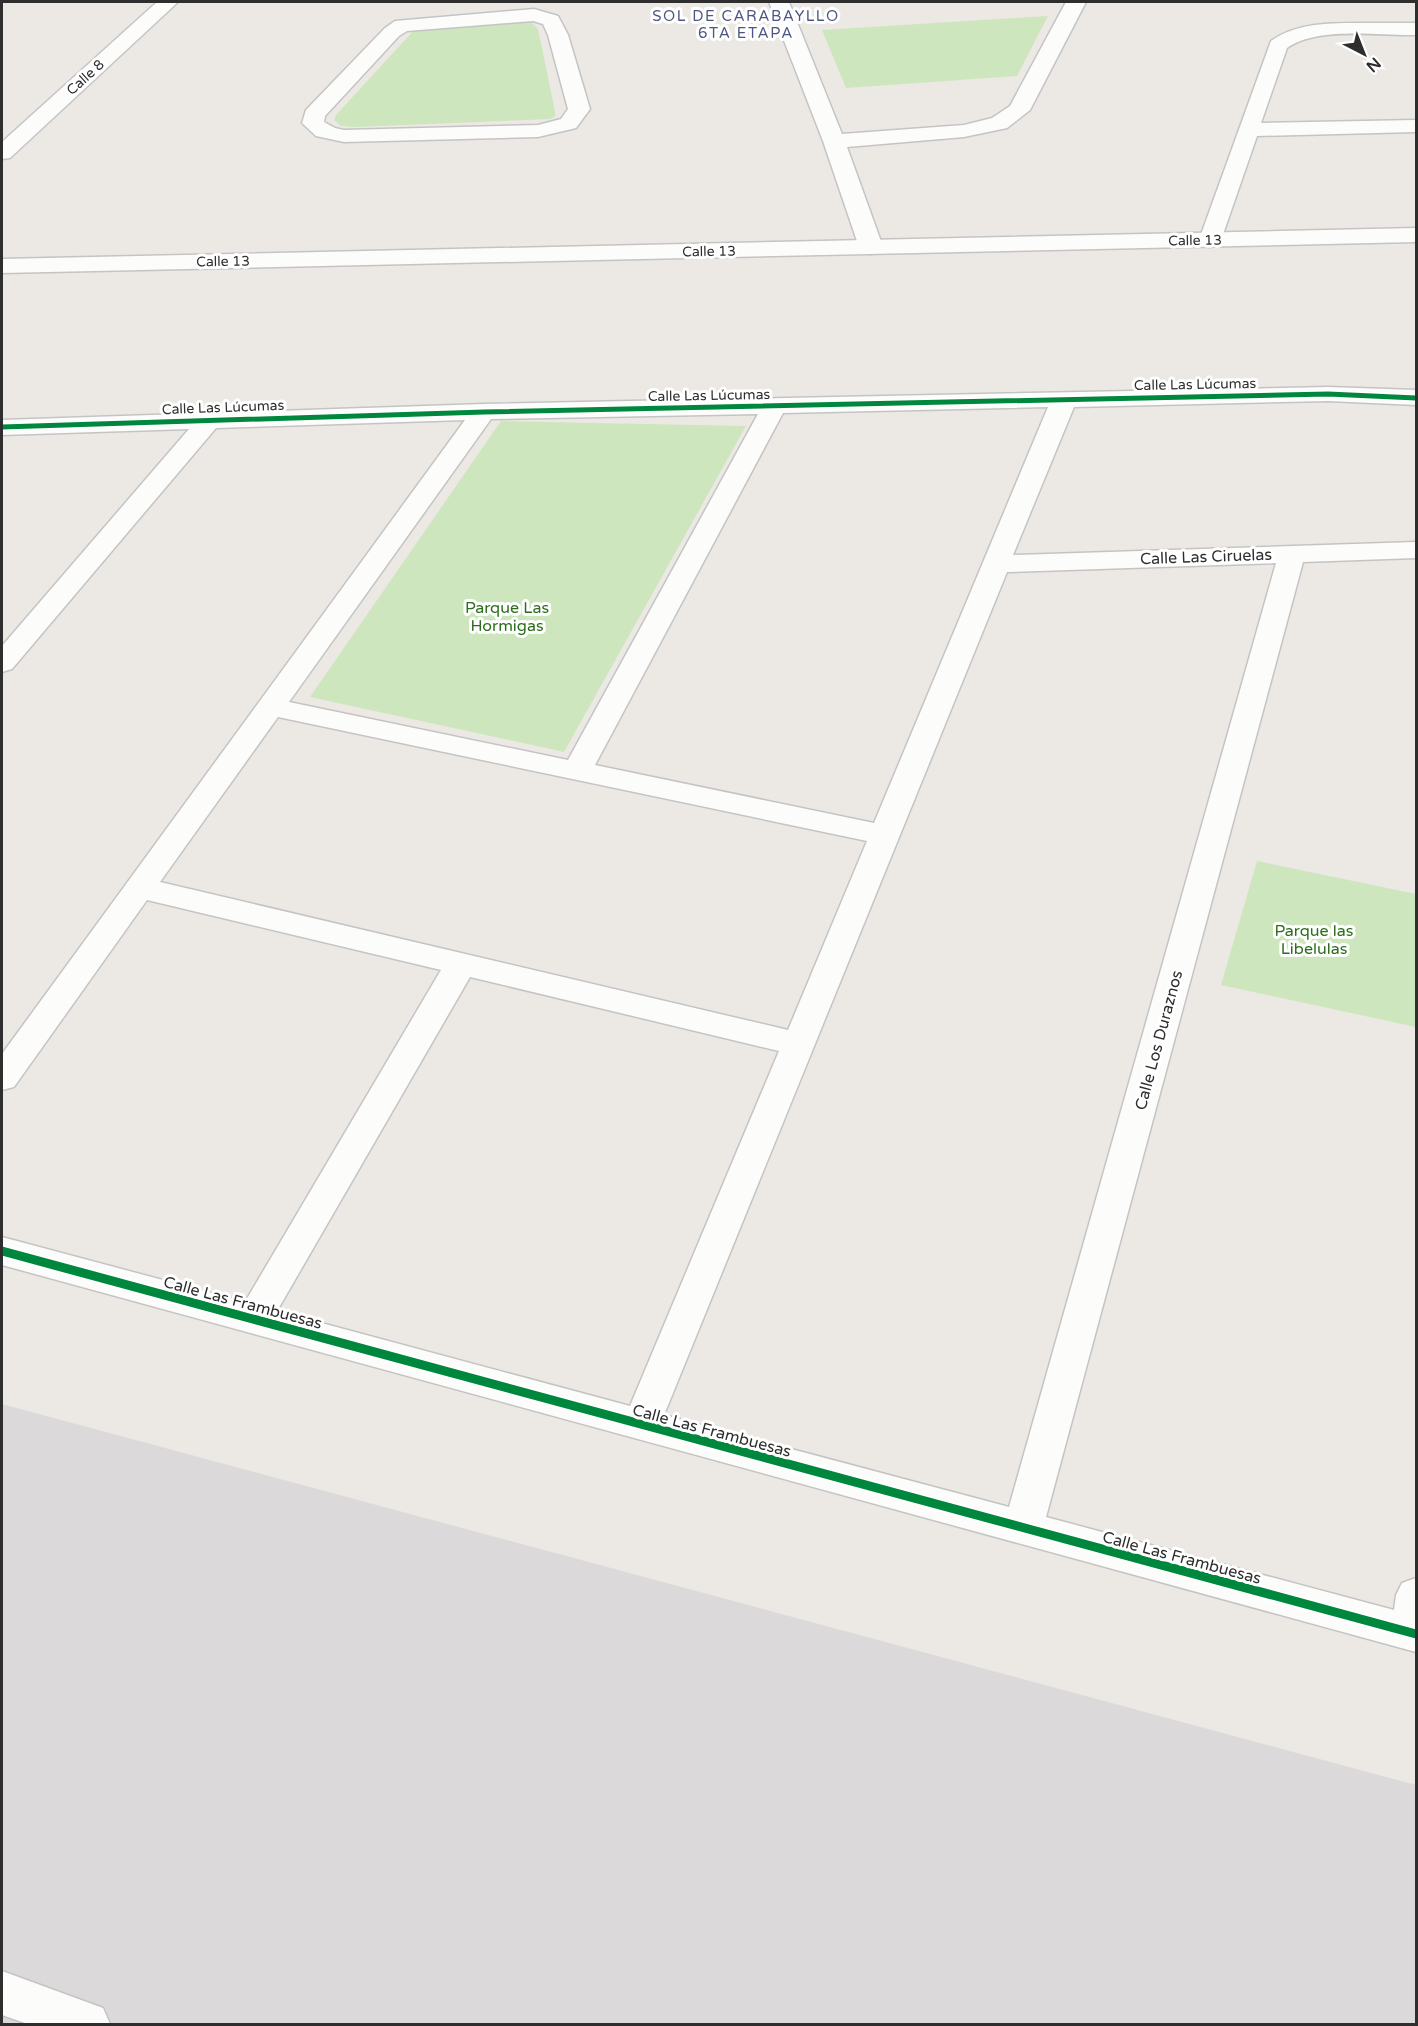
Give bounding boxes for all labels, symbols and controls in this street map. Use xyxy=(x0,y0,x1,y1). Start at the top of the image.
district label: SOL DE CARABAYLLO 6TA ETAPA xyxy=(652,7,840,42)
north arrow xyxy=(1334,24,1394,84)
text: N xyxy=(1362,53,1385,76)
street label: Calle 8 xyxy=(63,56,108,99)
street label: Calle 13 xyxy=(1168,232,1222,249)
street label: Calle 13 xyxy=(682,243,736,260)
street label: Calle 13 xyxy=(196,253,250,270)
street label: Calle Las Lúcumas xyxy=(1134,375,1257,394)
street label: Calle Las Lúcumas xyxy=(648,386,771,405)
street label: Calle Las Lúcumas xyxy=(162,397,285,418)
street label: Calle Las Ciruelas xyxy=(1140,545,1272,569)
park label: Parque Las Hormigas xyxy=(465,598,549,636)
park label: Parque las Libelulas xyxy=(1275,921,1353,959)
street label: Calle Los Duraznos xyxy=(1131,968,1187,1112)
street label: Calle Las Frambuesas xyxy=(161,1272,324,1334)
street label: Calle Las Frambuesas xyxy=(630,1400,793,1462)
street label: Calle Las Frambuesas xyxy=(1100,1527,1263,1589)

